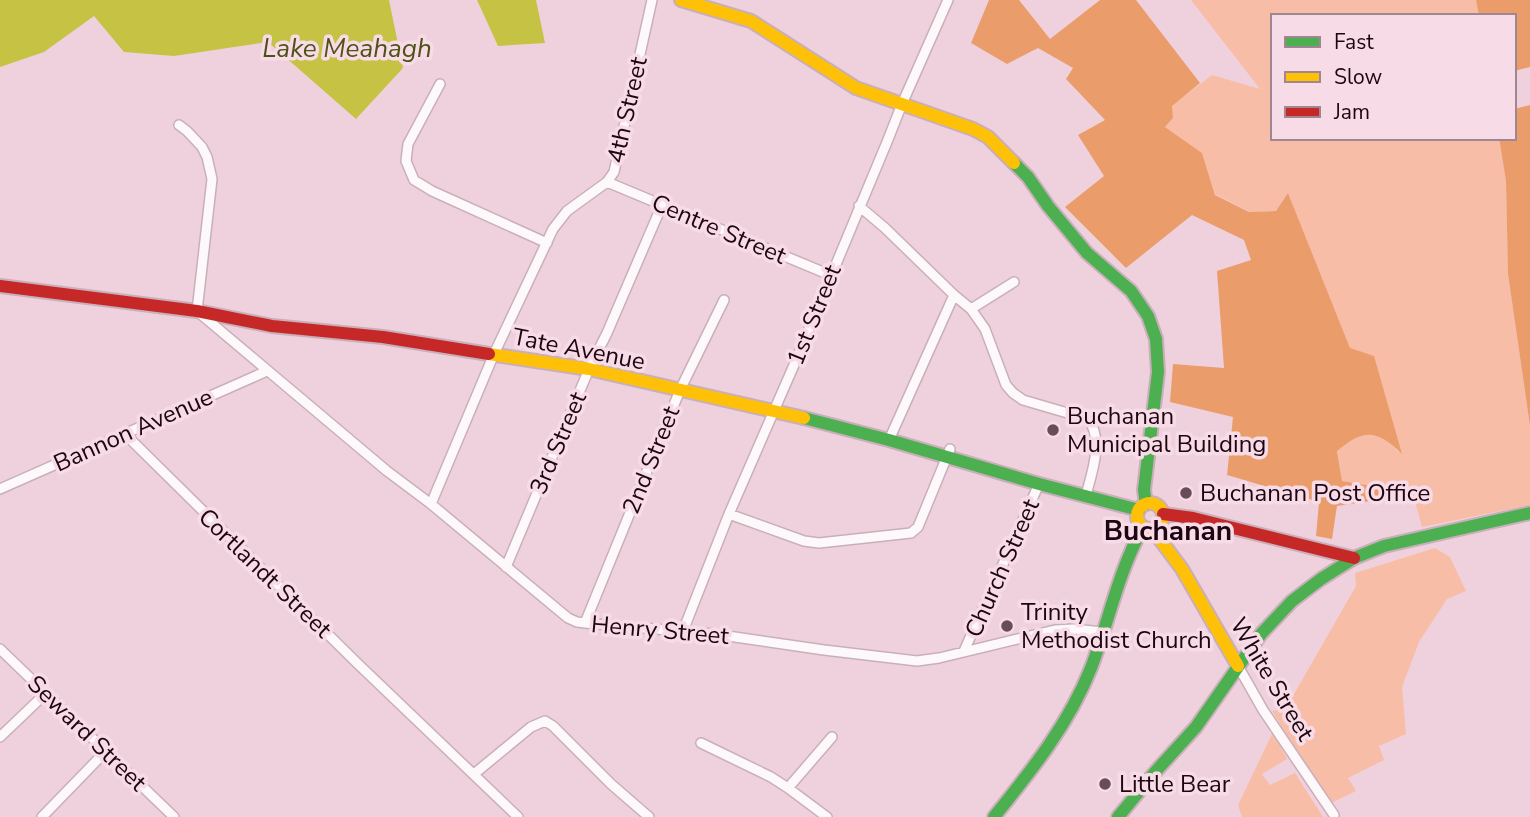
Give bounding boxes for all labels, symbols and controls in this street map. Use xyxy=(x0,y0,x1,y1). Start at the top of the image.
legend xyxy=(1271,14,1516,140)
text: Fast xyxy=(1334,28,1374,56)
water label: Lake Meahagh xyxy=(262,31,432,66)
street label: 4th Street xyxy=(599,53,655,166)
text: Slow xyxy=(1334,63,1383,91)
text: Jam xyxy=(1333,98,1370,126)
street label: Centre Street xyxy=(647,186,792,272)
street label: 1st Street xyxy=(779,259,849,370)
street label: Tate Avenue xyxy=(510,320,648,378)
street label: Bannon Avenue xyxy=(48,381,218,479)
street label: 3rd Street xyxy=(522,386,594,499)
place label: Buchanan Municipal Building xyxy=(1067,400,1266,460)
street label: 2nd Street xyxy=(615,401,687,519)
marker: Buchanan Municipal Building xyxy=(1045,422,1061,438)
place label: Buchanan Post Office xyxy=(1200,477,1430,509)
marker: Buchanan Post Office xyxy=(1178,485,1194,501)
street label: Church Street xyxy=(957,493,1047,642)
street label: Cortlandt Street xyxy=(191,501,339,645)
district label: Buchanan xyxy=(1104,512,1232,550)
place label: Trinity Methodist Church xyxy=(1021,596,1212,656)
street label: Henry Street xyxy=(590,608,731,652)
street label: White Street xyxy=(1223,611,1322,747)
marker: Trinity Methodist Church xyxy=(999,618,1015,634)
street label: Seward Street xyxy=(20,668,154,798)
place label: Little Bear xyxy=(1119,768,1231,800)
marker: Little Bear xyxy=(1097,776,1113,792)

